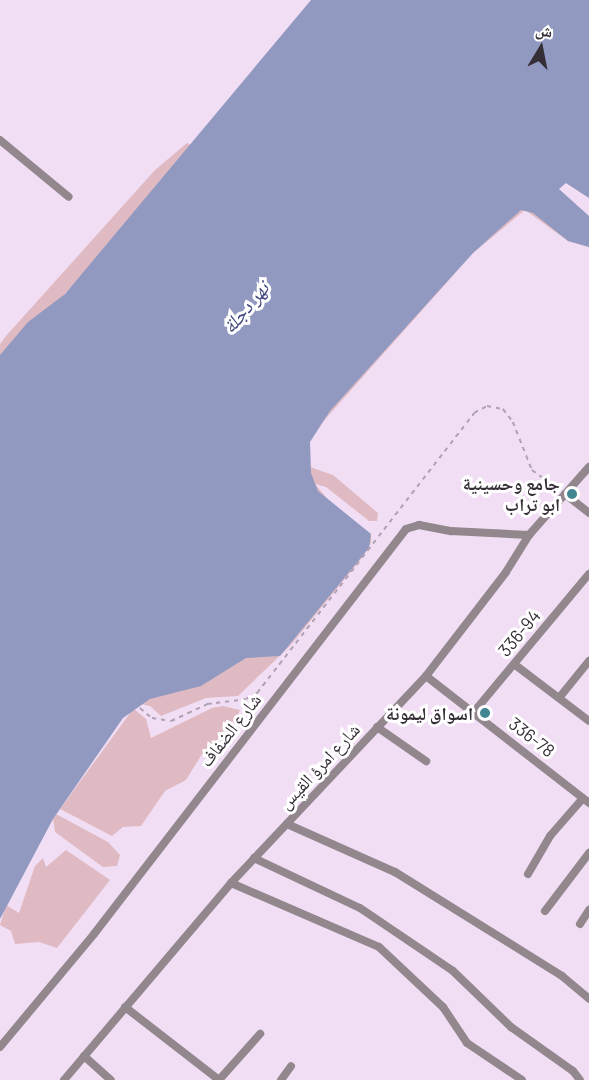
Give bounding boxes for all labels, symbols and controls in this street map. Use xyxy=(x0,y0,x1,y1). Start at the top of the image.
north arrow xyxy=(511,18,571,78)
text: ش xyxy=(534,19,554,41)
water label: نهر دجلة xyxy=(217,276,273,338)
place label: جامع وحسينية ابو تراب xyxy=(463,473,560,516)
marker: جامع وحسينية ابو تراب xyxy=(565,487,579,501)
street label: 336-94 xyxy=(493,605,545,661)
street label: شارع الضفاف xyxy=(195,689,265,771)
place label: اسواق ليمونة xyxy=(386,702,473,724)
marker: اسواق ليمونة xyxy=(478,706,492,720)
street label: 336-78 xyxy=(505,712,559,762)
street label: شارع امرؤ القيس xyxy=(274,719,364,813)

